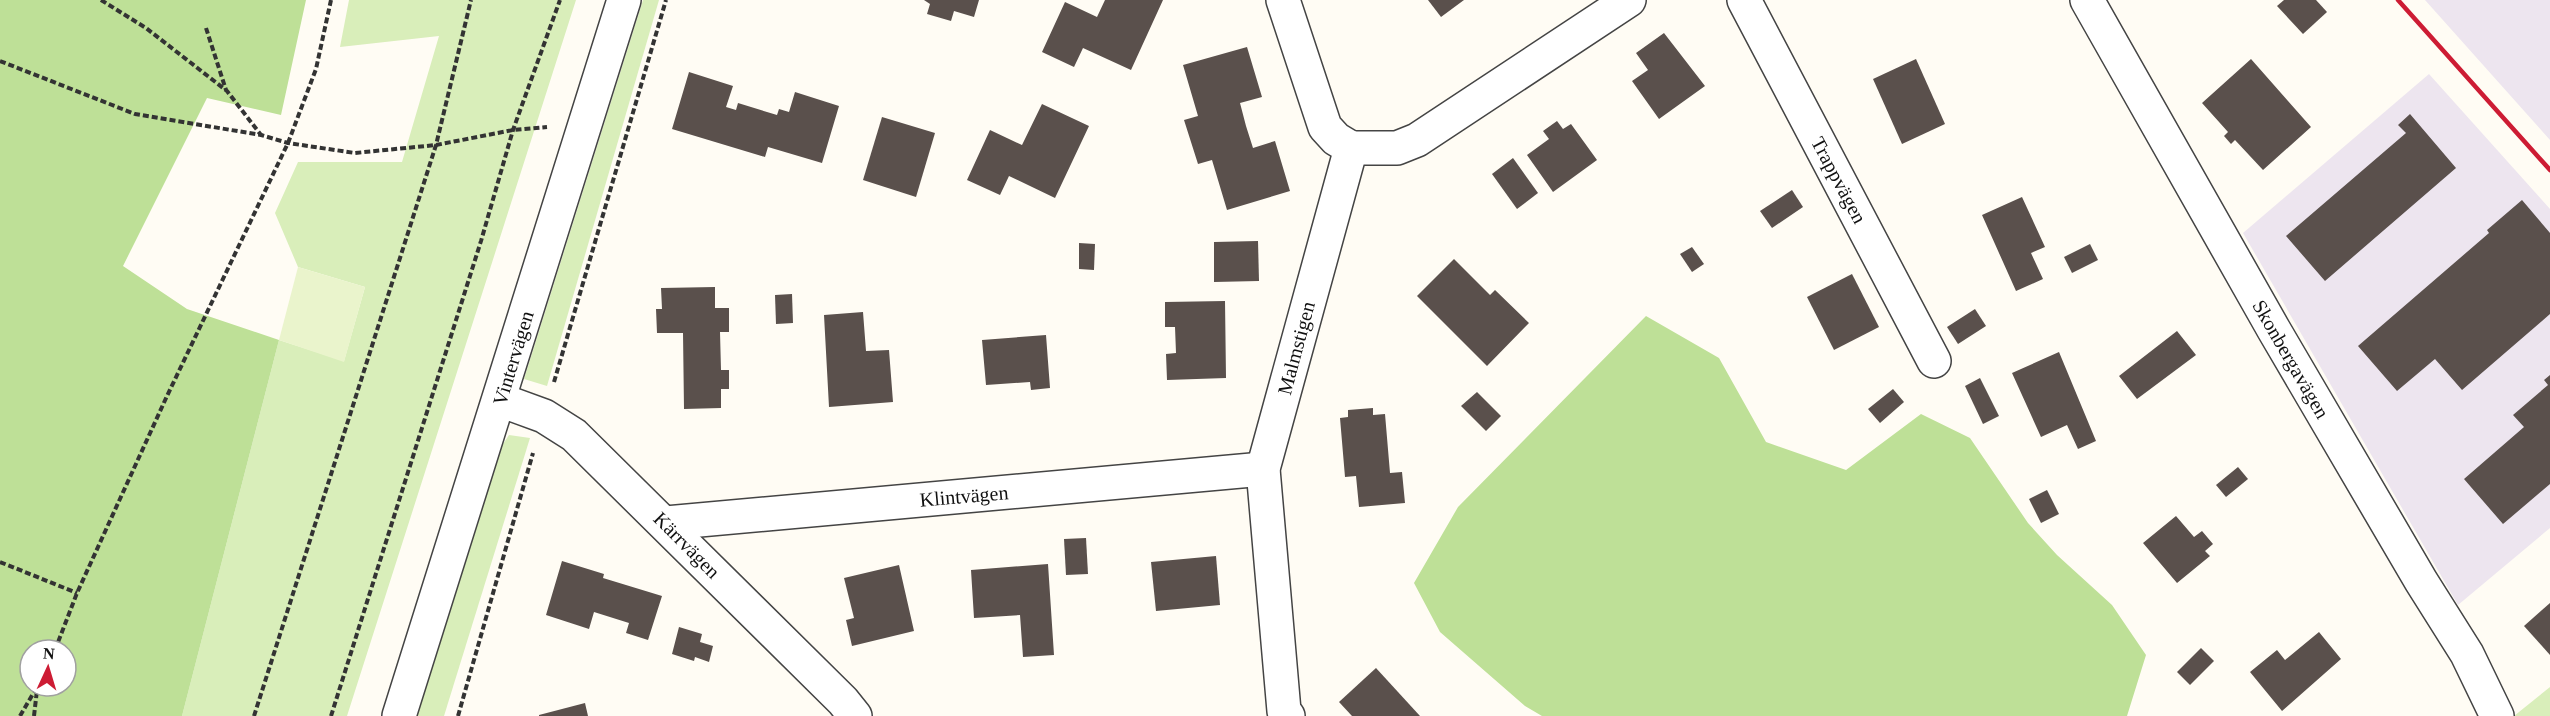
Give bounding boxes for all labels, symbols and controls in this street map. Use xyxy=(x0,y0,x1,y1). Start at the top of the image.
street label: Trappvägen xyxy=(1806,133,1871,227)
street label: Skonbergavägen xyxy=(2247,296,2334,423)
street label: Malmstigen xyxy=(1273,299,1320,397)
street label: Vintervägen xyxy=(488,308,539,408)
street label: Klintvägen xyxy=(919,481,1009,512)
street label: Kärrvägen xyxy=(649,507,725,583)
north arrow xyxy=(18,638,78,698)
text: N xyxy=(43,645,56,662)

